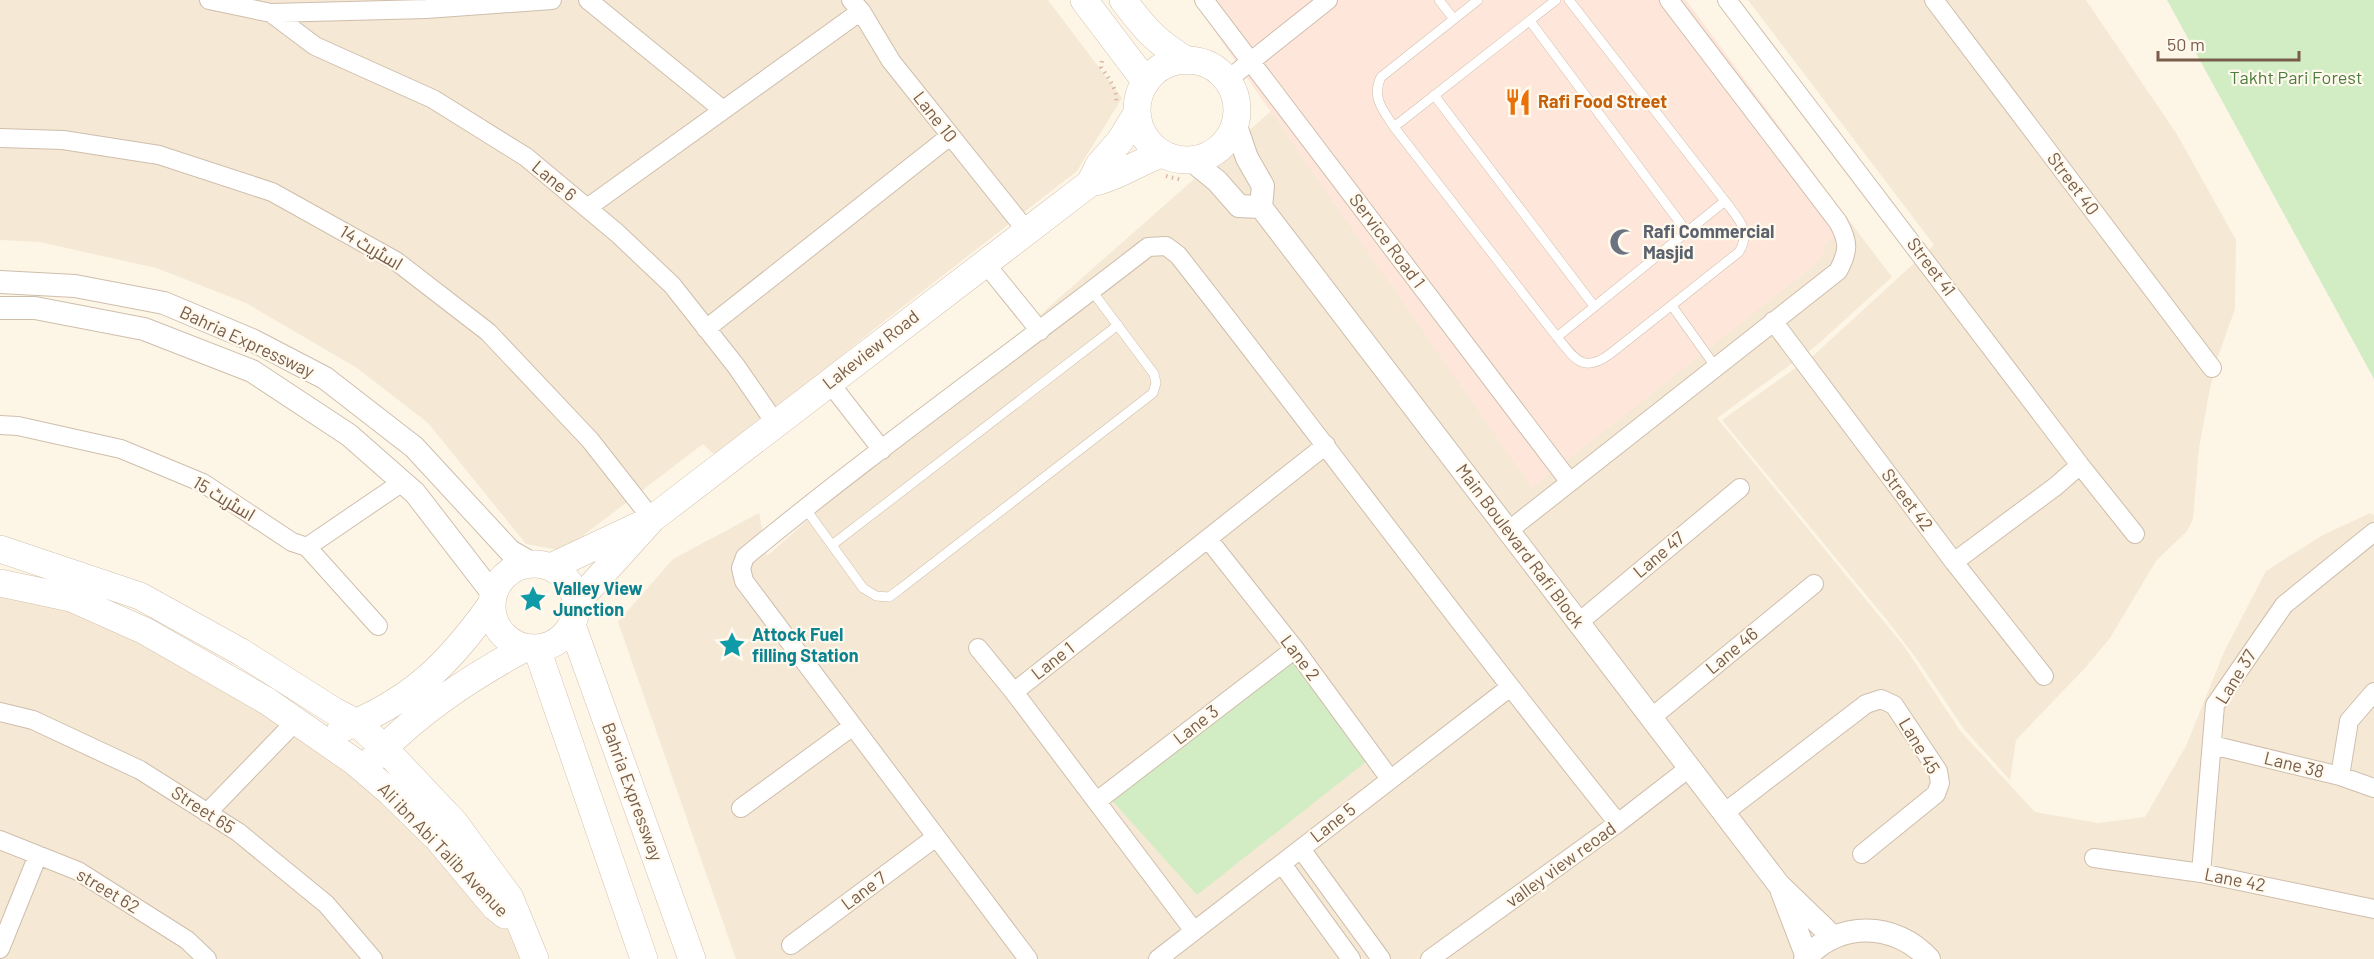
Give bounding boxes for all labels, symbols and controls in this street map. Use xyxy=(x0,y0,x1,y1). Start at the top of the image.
scale bar xyxy=(2158,24,2299,62)
text: 50 m xyxy=(2167,33,2205,55)
park label: Takht Pari Forest xyxy=(2230,66,2362,88)
street label: Lane 10 xyxy=(909,86,963,146)
restaurant icon: Rafi Food Street xyxy=(1503,87,1533,117)
place label: Rafi Food Street xyxy=(1538,90,1667,112)
street label: Street 40 xyxy=(2043,148,2104,219)
street label: Lane 6 xyxy=(528,155,581,205)
street label: Service Road 1 xyxy=(1345,189,1430,292)
street label: اسٹریٹ 14 xyxy=(335,220,407,275)
place label: Rafi Commercial Masjid xyxy=(1643,220,1774,263)
mosque icon: Rafi Commercial Masjid xyxy=(1608,227,1638,257)
street label: Street 41 xyxy=(1903,233,1961,300)
street label: Bahria Expressway xyxy=(177,300,318,382)
street label: Lakeview Road xyxy=(818,305,923,394)
street label: Main Boulevard Rafi Block xyxy=(1452,459,1590,632)
street label: Street 42 xyxy=(1877,464,1938,535)
street label: اسٹریٹ 15 xyxy=(189,471,260,526)
street label: Lane 47 xyxy=(1628,526,1689,582)
place label: Valley View Junction xyxy=(553,577,643,620)
place icon: Valley View Junction xyxy=(518,584,548,614)
street label: Lane 46 xyxy=(1701,622,1762,678)
place label: Attock Fuel filling Station xyxy=(752,623,859,666)
place icon: Attock Fuel filling Station xyxy=(717,630,747,660)
street label: Lane 2 xyxy=(1276,630,1325,685)
street label: Lane 1 xyxy=(1027,637,1078,684)
street label: Lane 37 xyxy=(2210,645,2261,708)
street label: Lane 3 xyxy=(1168,700,1222,749)
street label: Lane 45 xyxy=(1895,714,1945,777)
street label: Bahria Expressway xyxy=(598,719,668,864)
street label: Lane 38 xyxy=(2262,746,2326,782)
street label: Ali ibn Abi Talib Avenue xyxy=(374,777,514,921)
street label: Street 65 xyxy=(168,781,239,838)
street label: Lane 5 xyxy=(1305,798,1359,847)
street label: valley view reoad xyxy=(1501,817,1620,912)
street label: Lane 42 xyxy=(2203,862,2268,896)
street label: street 62 xyxy=(73,863,144,918)
street label: Lane 7 xyxy=(837,866,891,914)

